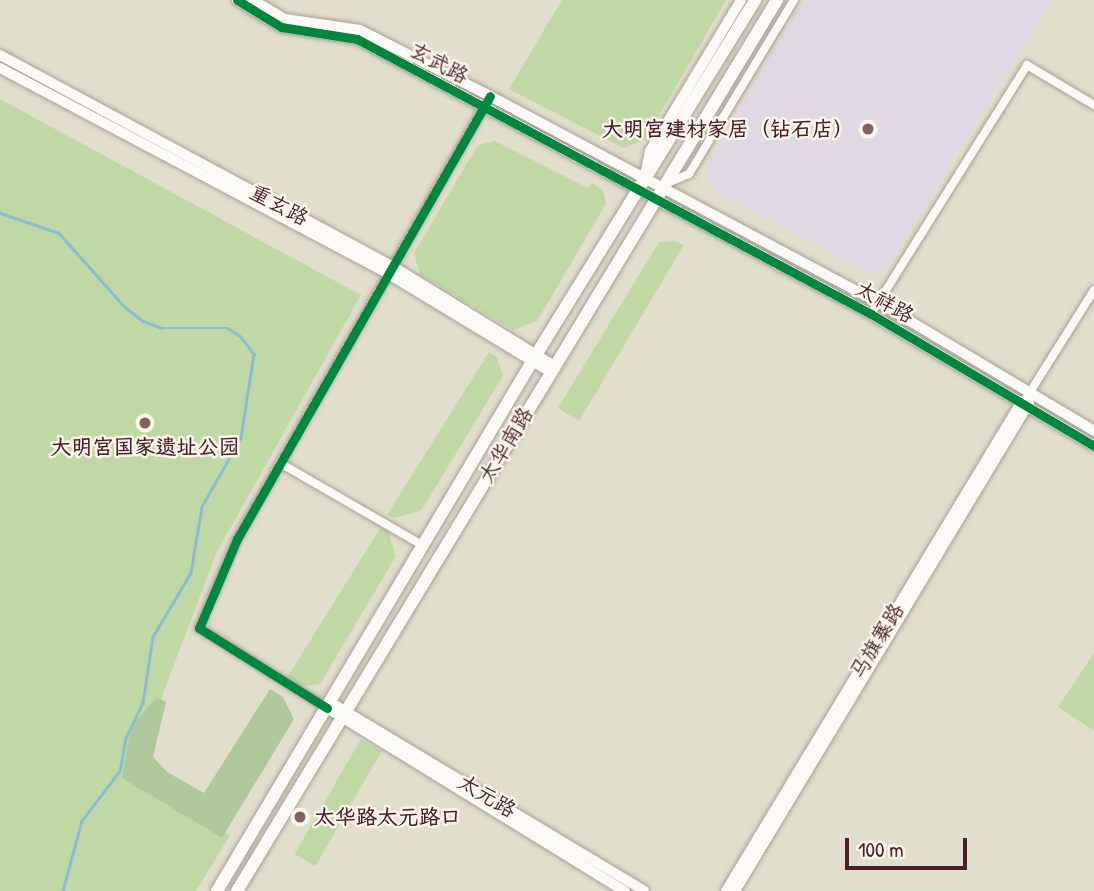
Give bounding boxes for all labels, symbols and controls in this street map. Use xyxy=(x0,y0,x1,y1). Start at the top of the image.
street label: 玄武路 xyxy=(405,37,473,89)
place label: 大明宫建材家居（钻石店） xyxy=(602,116,854,142)
marker: 大明宫建材家居（钻石店） xyxy=(860,121,876,137)
street label: 重玄路 xyxy=(245,179,313,231)
street label: 太祥路 xyxy=(851,276,919,328)
street label: 太华南路 xyxy=(474,403,538,487)
marker: 大明宫国家遗址公园 xyxy=(137,415,153,431)
place label: 大明宫国家遗址公园 xyxy=(51,434,239,460)
street label: 马旗寨路 xyxy=(845,599,909,683)
street label: 太元路 xyxy=(454,769,520,823)
place label: 太华路太元路口 xyxy=(314,804,461,830)
marker: 太华路太元路口 xyxy=(292,809,308,825)
scale bar xyxy=(849,824,972,868)
text: 100 m xyxy=(858,835,904,864)

